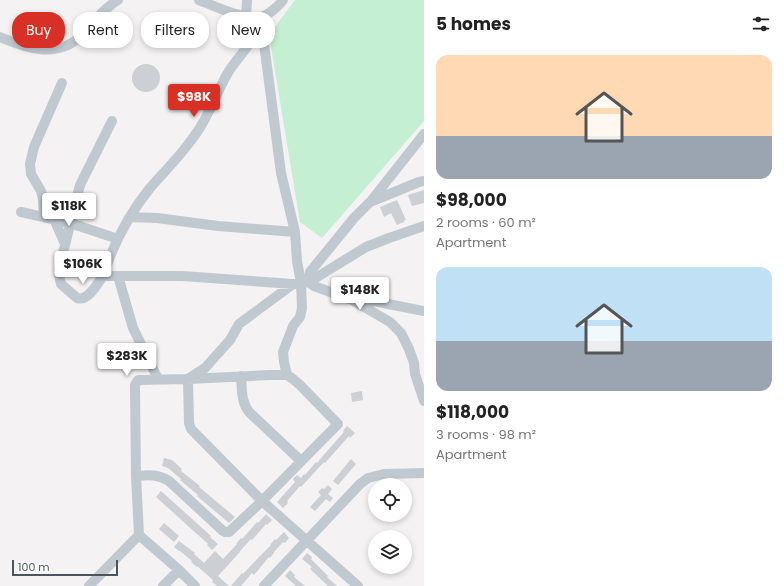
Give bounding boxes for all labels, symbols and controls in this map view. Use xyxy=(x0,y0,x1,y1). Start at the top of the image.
chip: Buy xyxy=(12,12,65,48)
chip: Rent xyxy=(73,12,133,48)
chip: Filters xyxy=(141,12,209,48)
chip: New xyxy=(217,12,275,48)
text: 5 homes xyxy=(436,12,511,36)
icon: filters xyxy=(750,13,772,35)
icon: home xyxy=(568,81,640,153)
pin: $98K xyxy=(170,84,218,118)
text: $98K xyxy=(177,87,211,106)
text: $98,000 xyxy=(436,188,507,212)
pin: $118K xyxy=(41,193,97,227)
text: $118K xyxy=(51,196,87,215)
text: 2 rooms · 60 m² xyxy=(436,213,536,232)
text: Apartment xyxy=(436,233,506,252)
pin: $106K xyxy=(55,251,111,285)
text: $106K xyxy=(63,254,103,273)
pin: $148K xyxy=(332,277,388,311)
text: $148K xyxy=(340,280,380,299)
icon: home xyxy=(568,293,640,365)
pin: $283K xyxy=(99,343,155,377)
text: $283K xyxy=(106,346,148,365)
text: $118,000 xyxy=(436,400,509,424)
text: 3 rooms · 98 m² xyxy=(436,425,536,444)
text: Apartment xyxy=(436,445,506,464)
map controls xyxy=(368,478,412,574)
button: locate xyxy=(368,478,412,522)
button: layers xyxy=(368,530,412,574)
scale bar xyxy=(12,558,118,577)
text: 100 m xyxy=(18,559,50,575)

